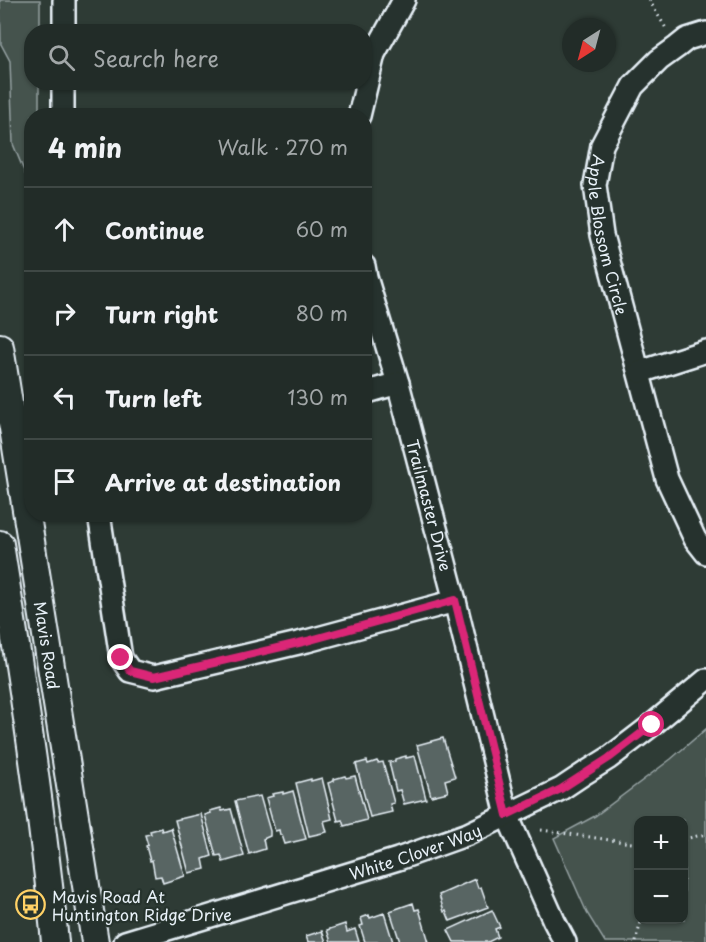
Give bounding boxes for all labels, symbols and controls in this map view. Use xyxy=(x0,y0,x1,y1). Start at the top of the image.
north arrow xyxy=(562,18,616,72)
search box xyxy=(24,24,372,90)
icon: search xyxy=(45,41,78,74)
text: Search here xyxy=(93,41,219,74)
text: 4 min xyxy=(48,128,122,167)
text: Walk · 270 m xyxy=(217,132,348,162)
street label: Apple Blossom Circle xyxy=(583,153,635,317)
icon: ahead xyxy=(48,213,81,246)
text: Continue xyxy=(105,213,204,246)
text: 60 m xyxy=(296,214,348,244)
icon: right xyxy=(48,297,81,330)
text: Turn right xyxy=(105,297,218,330)
text: 80 m xyxy=(296,298,348,328)
icon: left xyxy=(48,381,81,414)
text: Turn left xyxy=(105,381,202,414)
text: 130 m xyxy=(288,382,348,412)
street label: Trailmaster Drive xyxy=(401,436,459,574)
icon: arrive xyxy=(48,465,81,498)
text: Arrive at destination xyxy=(105,465,341,498)
street label: Mavis Road xyxy=(29,599,66,691)
route end xyxy=(107,644,133,670)
route start xyxy=(638,711,664,737)
map controls xyxy=(634,816,688,924)
button: + xyxy=(634,816,688,870)
street label: White Clover Way xyxy=(346,817,485,885)
button: − xyxy=(634,870,688,924)
place label: Mavis Road At Huntington Ridge Drive xyxy=(52,884,232,926)
bus stop icon: Mavis Road At Huntington Ridge Drive xyxy=(15,889,47,921)

